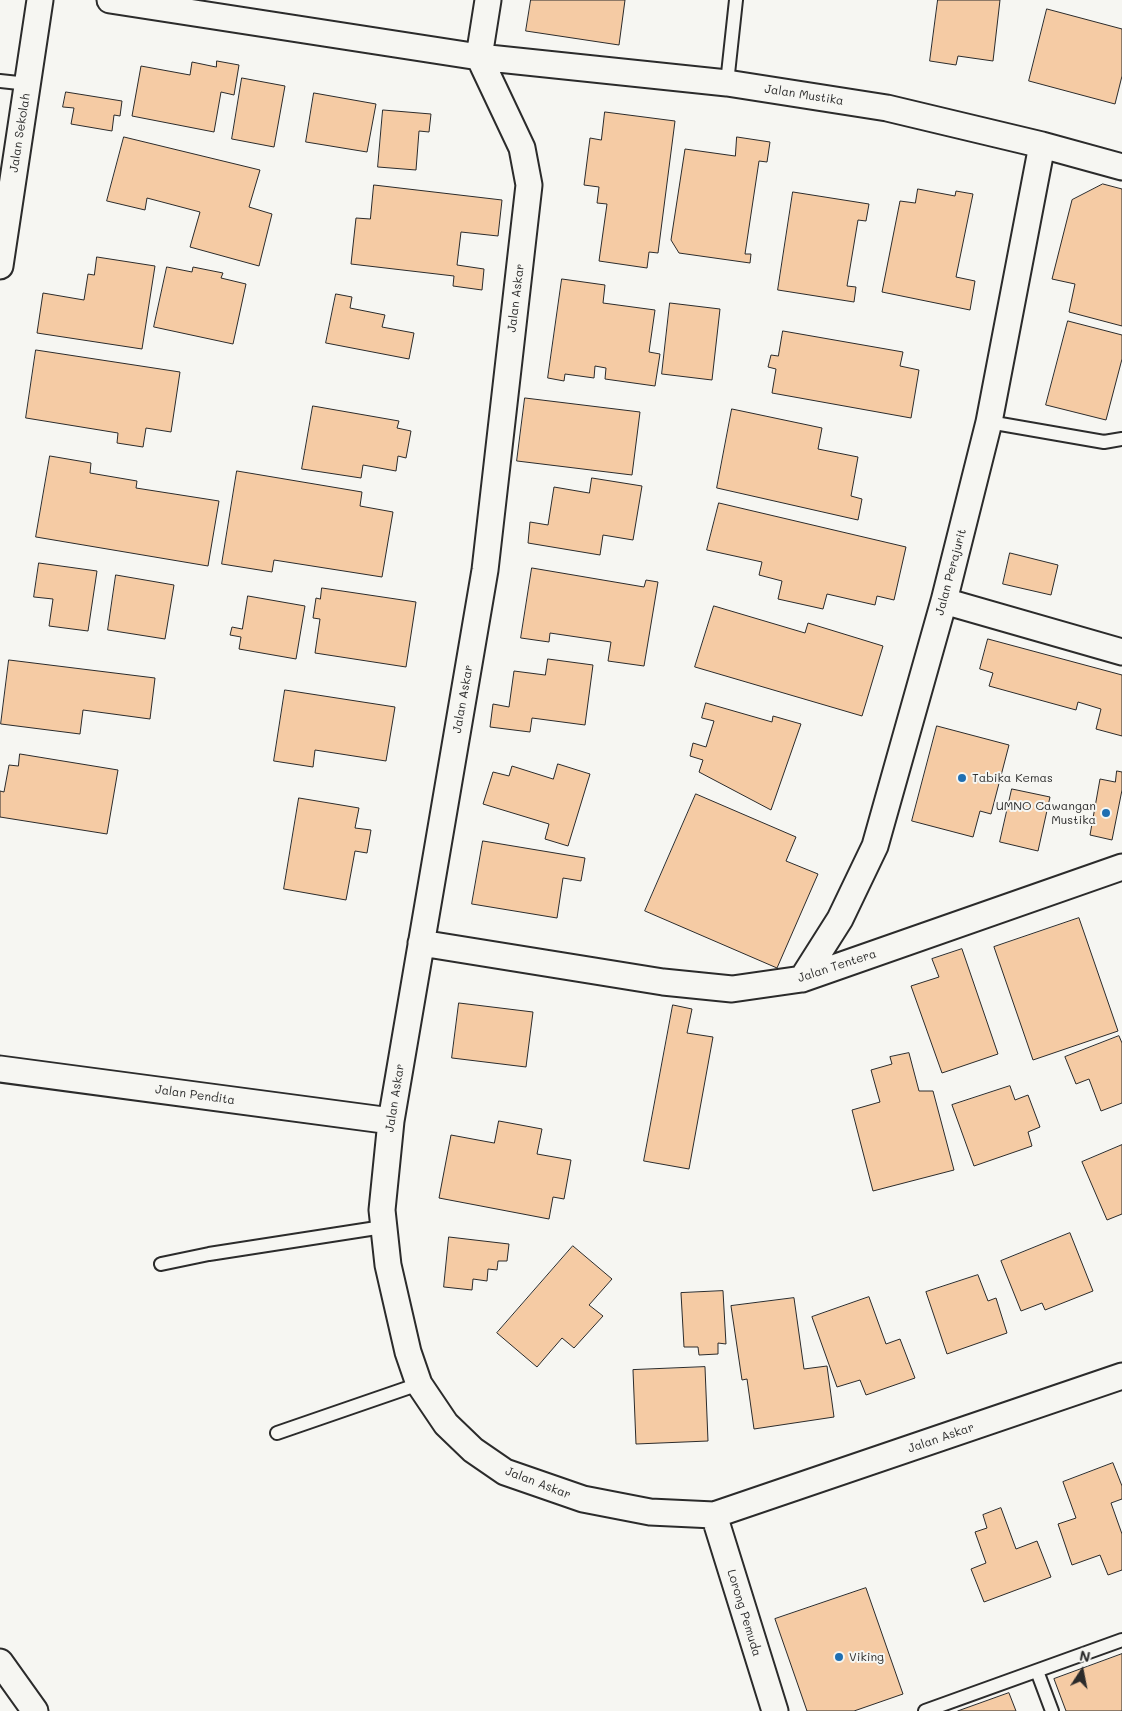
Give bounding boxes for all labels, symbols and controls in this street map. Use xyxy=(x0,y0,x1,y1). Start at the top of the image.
street label: Jalan Mustika xyxy=(763,82,845,108)
street label: Jalan Sekolah xyxy=(7,92,33,174)
street label: Jalan Askar xyxy=(505,263,527,333)
street label: Jalan Perajurit xyxy=(933,527,969,617)
street label: Jalan Askar xyxy=(450,664,476,734)
place label: Tabika Kemas xyxy=(972,771,1053,785)
marker: Tabika Kemas xyxy=(956,772,968,784)
place label: UMNO Cawangan Mustika xyxy=(996,799,1096,827)
marker: UMNO Cawangan Mustika xyxy=(1100,807,1112,819)
street label: Jalan Tentera xyxy=(796,946,878,986)
street label: Jalan Askar xyxy=(382,1063,408,1133)
street label: Jalan Pendita xyxy=(154,1082,236,1108)
street label: Jalan Askar xyxy=(906,1420,976,1456)
street label: Jalan Askar xyxy=(503,1464,573,1502)
street label: Lorong Pemuda xyxy=(724,1568,764,1658)
text: N xyxy=(1078,1645,1092,1666)
north arrow xyxy=(1057,1646,1107,1696)
place label: Viking xyxy=(849,1650,884,1664)
marker: Viking xyxy=(833,1651,845,1663)

